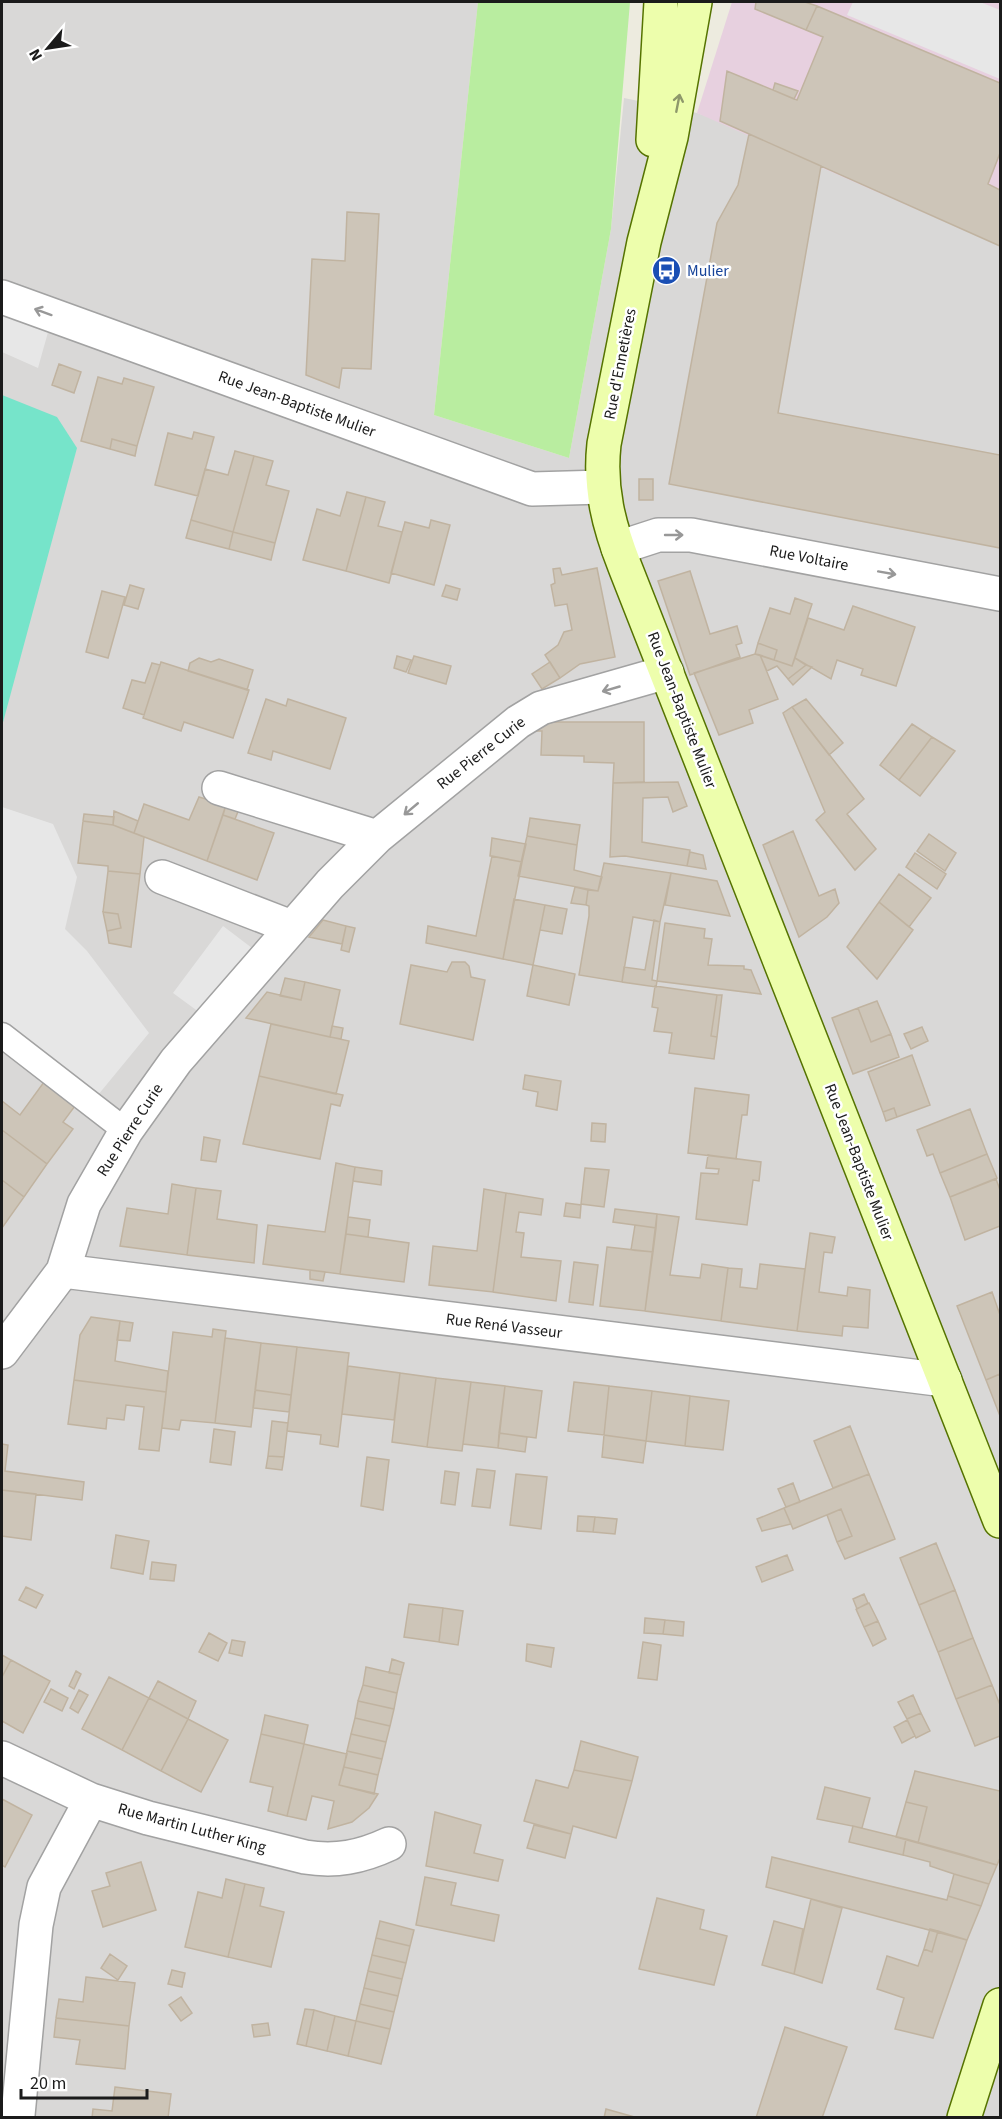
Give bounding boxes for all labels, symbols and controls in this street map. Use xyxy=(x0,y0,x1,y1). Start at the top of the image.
north arrow xyxy=(18,18,78,78)
text: N xyxy=(24,45,48,65)
one-way arrow xyxy=(673,94,684,114)
bus stop icon: Mulier xyxy=(650,255,682,287)
place label: Mulier xyxy=(687,260,729,282)
one-way arrow xyxy=(34,306,53,317)
street label: Rue d'Ennetières xyxy=(598,306,642,421)
street label: Rue Jean-Baptiste Mulier xyxy=(215,365,379,443)
one-way arrow xyxy=(664,529,684,541)
street label: Rue Voltaire xyxy=(768,540,850,576)
one-way arrow xyxy=(876,568,896,579)
street label: Rue Jean-Baptiste Mulier xyxy=(642,629,722,792)
one-way arrow xyxy=(601,683,620,695)
street label: Rue Pierre Curie xyxy=(432,711,530,795)
one-way arrow xyxy=(404,802,419,816)
street label: Rue Pierre Curie xyxy=(92,1079,168,1181)
street label: Rue Jean-Baptiste Mulier xyxy=(819,1081,899,1244)
street label: Rue René Vasseur xyxy=(444,1308,564,1344)
street label: Rue Martin Luther King xyxy=(115,1798,269,1858)
scale bar xyxy=(21,2062,147,2100)
text: 20 m xyxy=(30,2071,66,2096)

